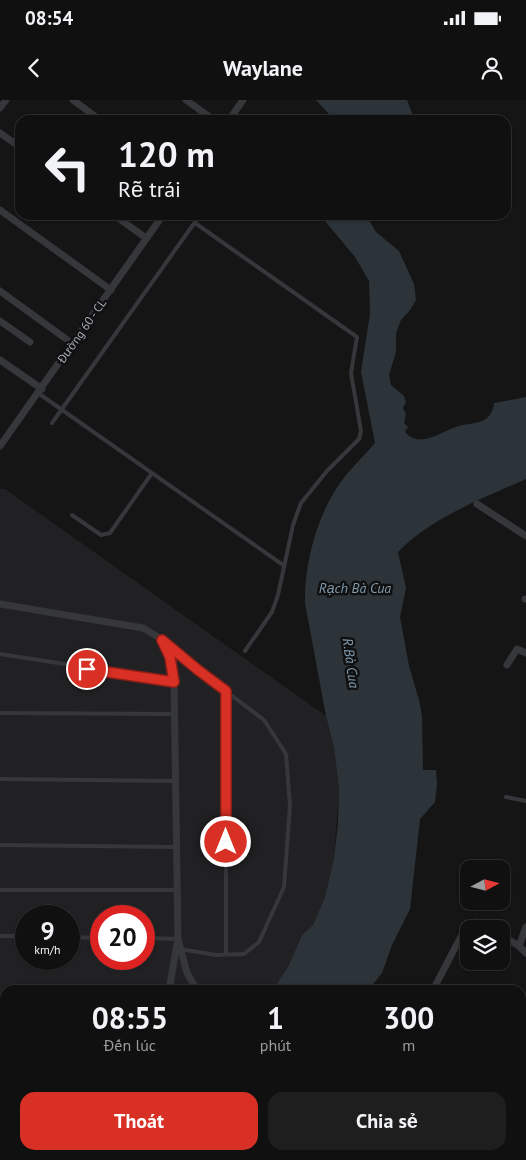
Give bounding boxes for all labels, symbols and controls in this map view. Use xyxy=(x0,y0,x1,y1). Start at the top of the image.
text: 08:54 xyxy=(25,6,73,30)
icon: back xyxy=(20,54,48,82)
text: Waylane xyxy=(223,54,303,82)
icon: person xyxy=(478,54,506,82)
text: 120 m xyxy=(118,131,215,177)
icon: left xyxy=(35,135,100,200)
text: Rẽ trái xyxy=(118,175,181,203)
street label: Đường 60 - CL xyxy=(53,296,109,367)
water label: Rạch Bà Cua xyxy=(319,579,391,597)
water label: R.Bà Cua xyxy=(339,637,363,689)
pin xyxy=(66,648,108,690)
icon: arrive xyxy=(73,655,101,683)
position arrow xyxy=(199,815,251,867)
north arrow xyxy=(460,860,510,910)
map controls xyxy=(460,860,510,970)
speed limit sign: 20 xyxy=(90,905,155,970)
text: 9 xyxy=(40,915,55,947)
button: layers xyxy=(460,920,510,970)
text: km/h xyxy=(34,942,61,957)
text: 08:55 xyxy=(92,998,168,1037)
text: 1 xyxy=(267,998,284,1037)
text: 300 xyxy=(383,998,434,1037)
text: Đến lúc xyxy=(104,1035,156,1055)
text: phút xyxy=(260,1035,291,1055)
text: m xyxy=(402,1035,415,1055)
button: Thoát xyxy=(20,1092,258,1150)
button: Chia sẻ xyxy=(268,1092,506,1150)

